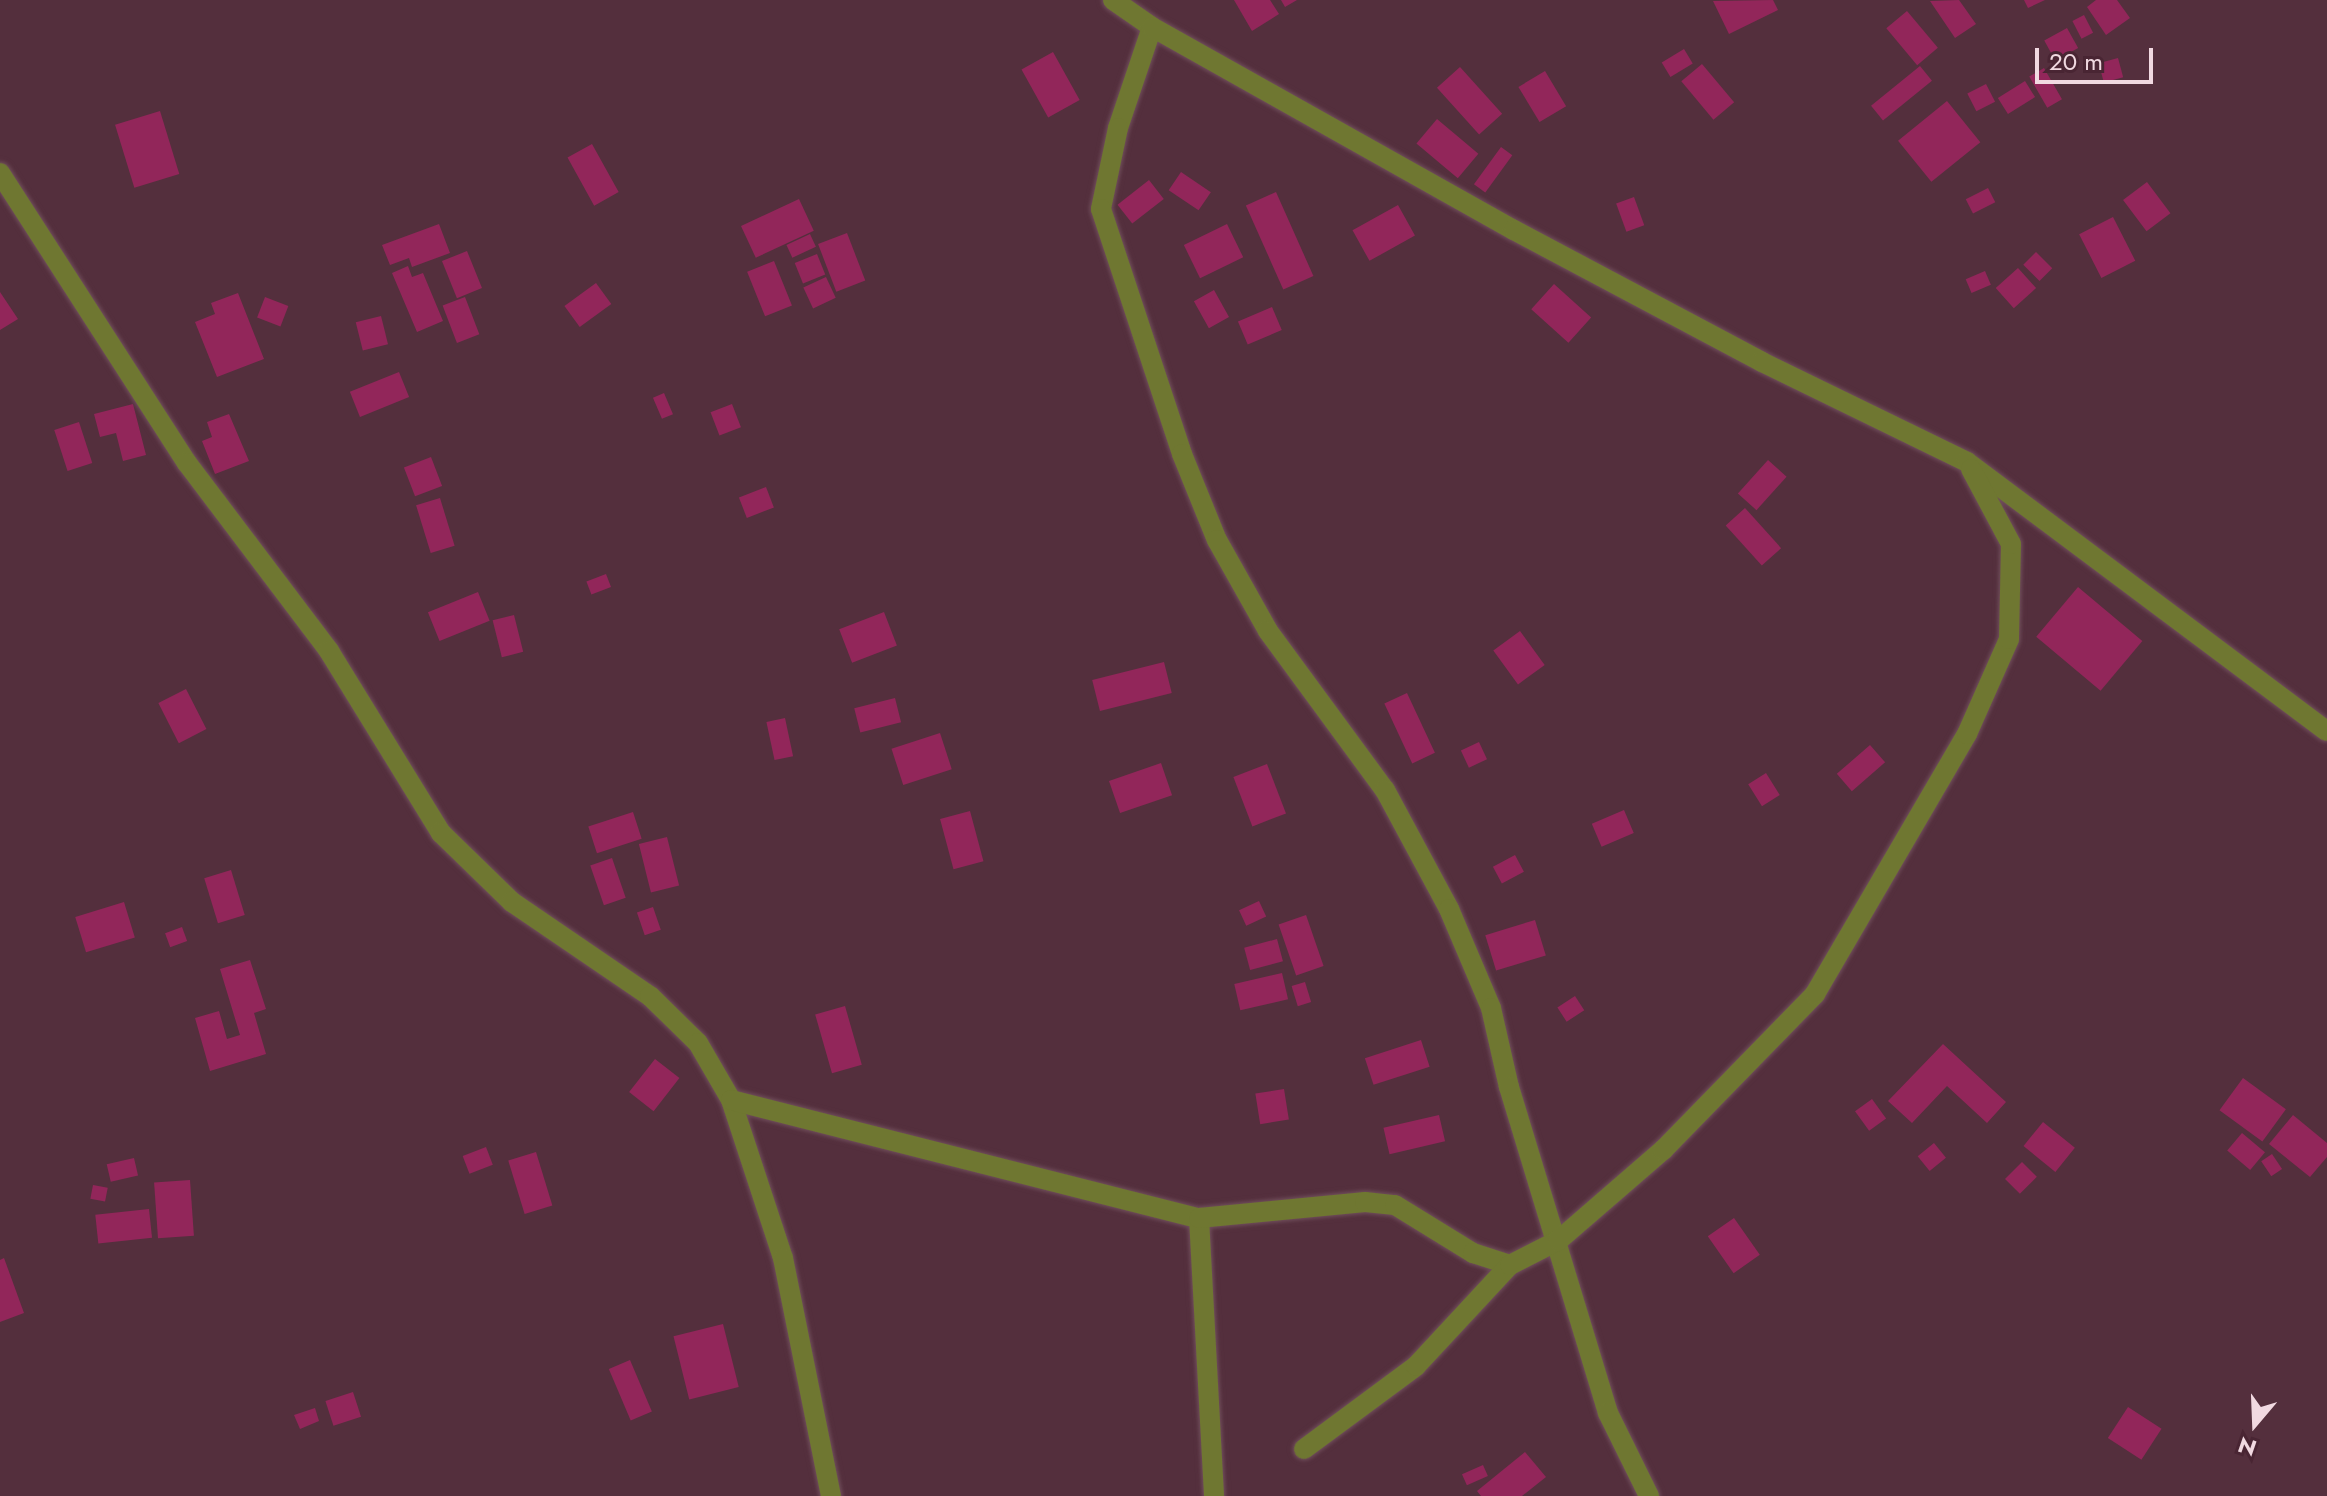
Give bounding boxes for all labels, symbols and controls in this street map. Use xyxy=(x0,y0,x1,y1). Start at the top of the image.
scale bar xyxy=(2039,32,2157,82)
text: 20 m xyxy=(2049,44,2103,79)
north arrow xyxy=(2215,1384,2295,1464)
text: N xyxy=(2234,1429,2261,1465)

